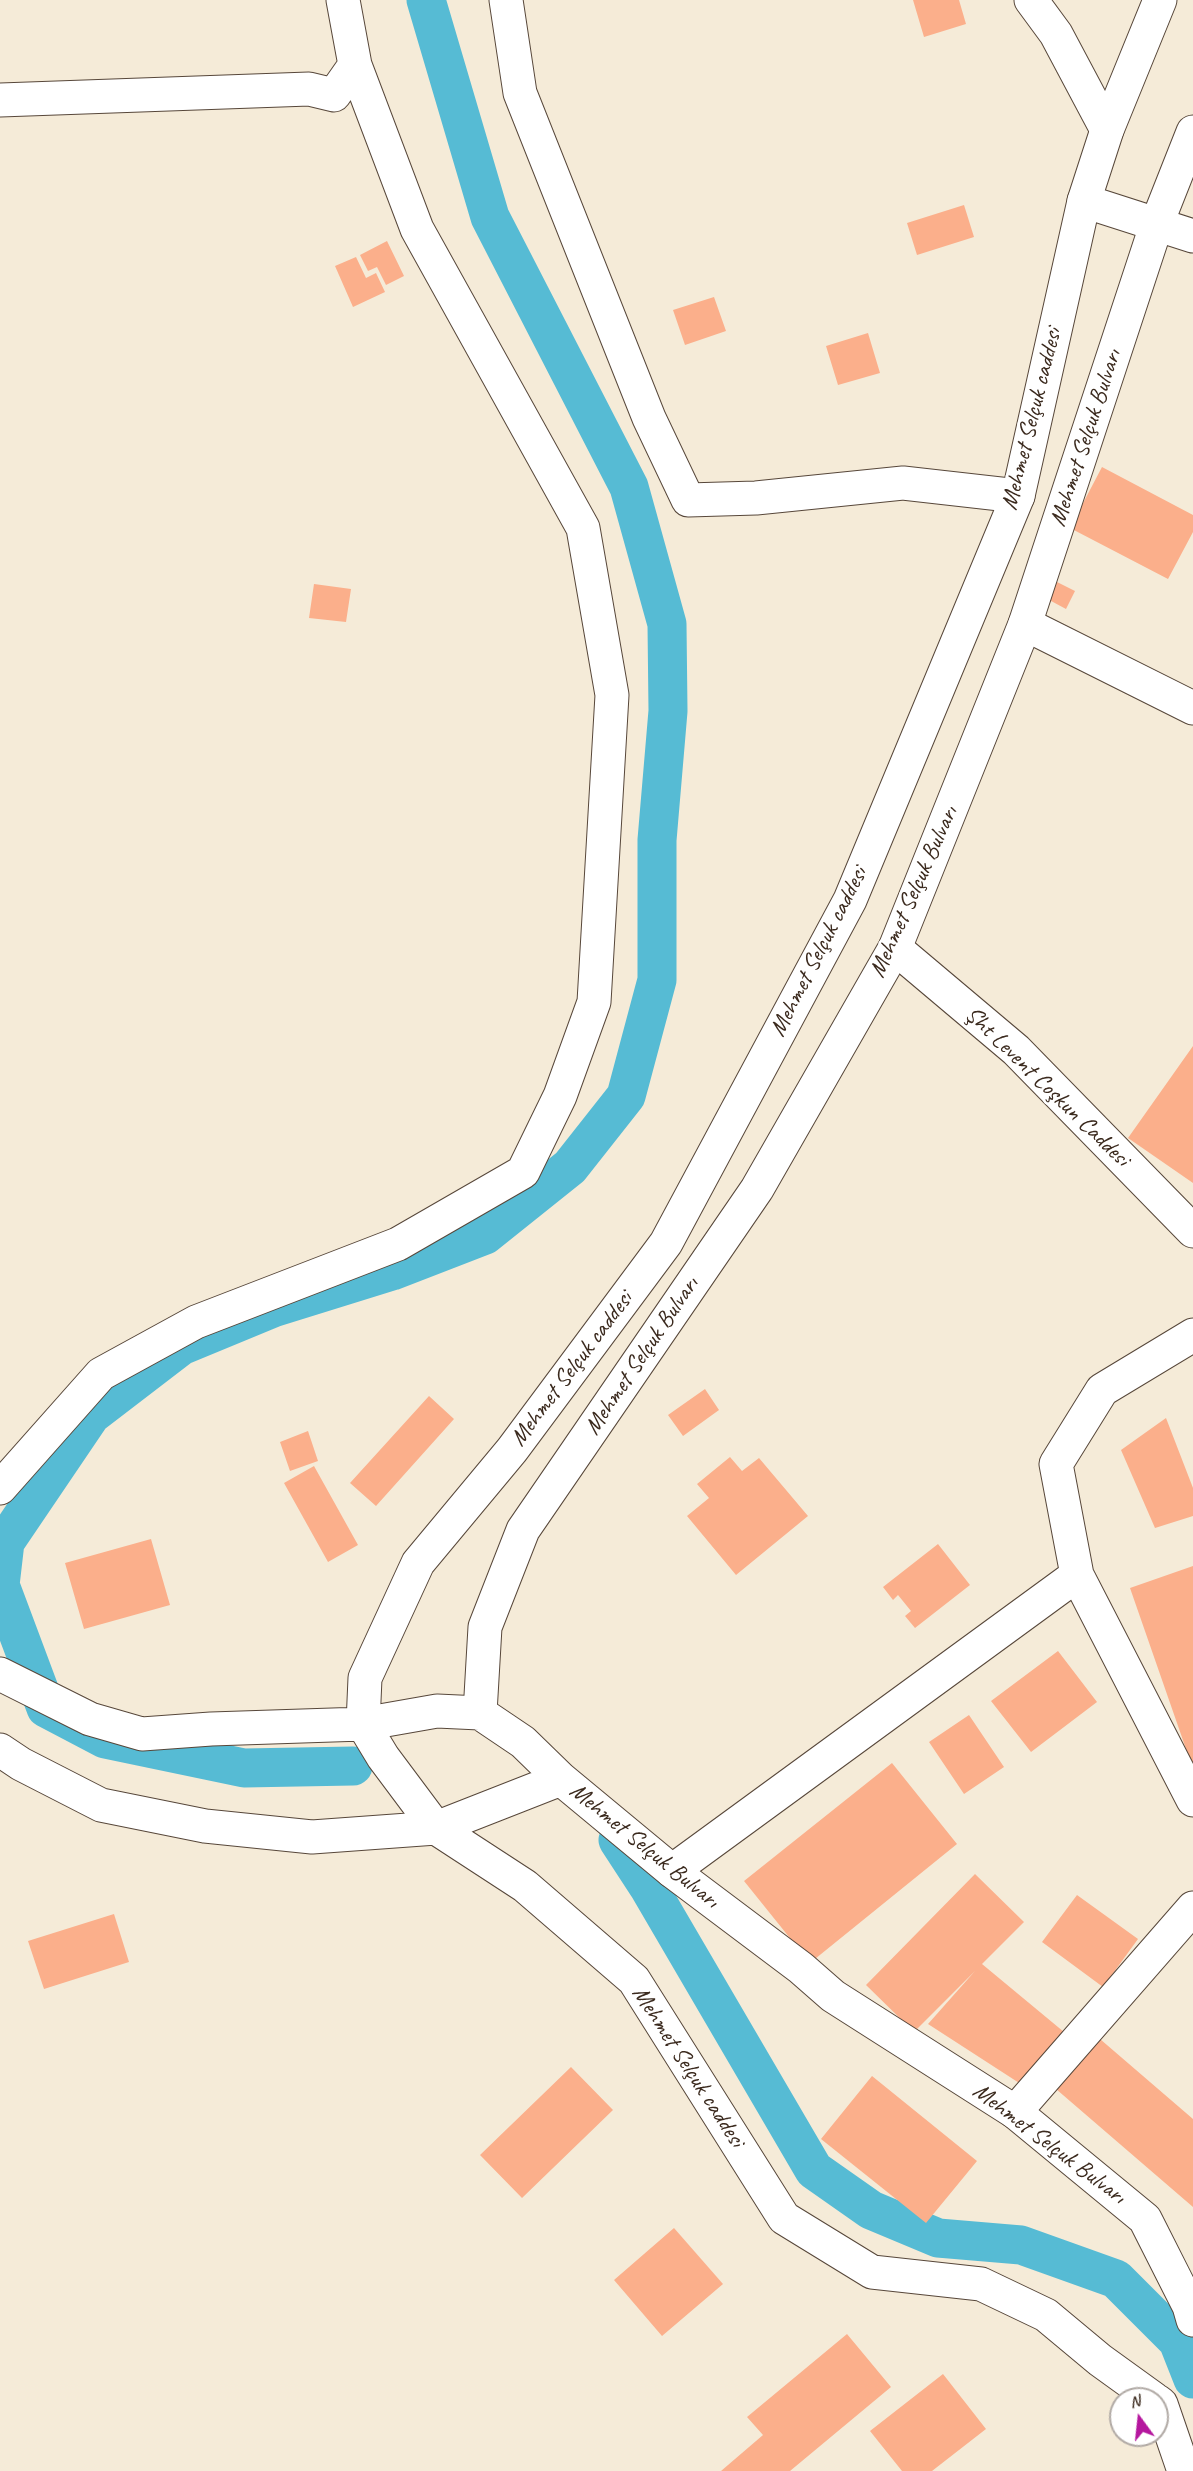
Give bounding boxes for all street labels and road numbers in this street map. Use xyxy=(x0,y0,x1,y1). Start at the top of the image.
street label: Mehmet Selçuk caddesi xyxy=(995,325,1069,513)
street label: Mehmet Selçuk Bulvarı xyxy=(1044,346,1128,530)
street label: Mehmet Selçuk Bulvarı xyxy=(863,802,965,982)
street label: Mehmet Selçuk caddesi xyxy=(764,862,874,1042)
street label: Şht Levent Coşkun Caddesi xyxy=(958,1001,1136,1173)
street label: Mehmet Selçuk Bulvarı xyxy=(579,1272,705,1440)
street label: Mehmet Selçuk caddesi xyxy=(504,1286,640,1452)
street label: Mehmet Selçuk Bulvarı xyxy=(563,1777,725,1915)
street label: Mehmet Selçuk caddesi xyxy=(625,1981,751,2153)
street label: Mehmet Selçuk Bulvarı xyxy=(967,2077,1131,2211)

